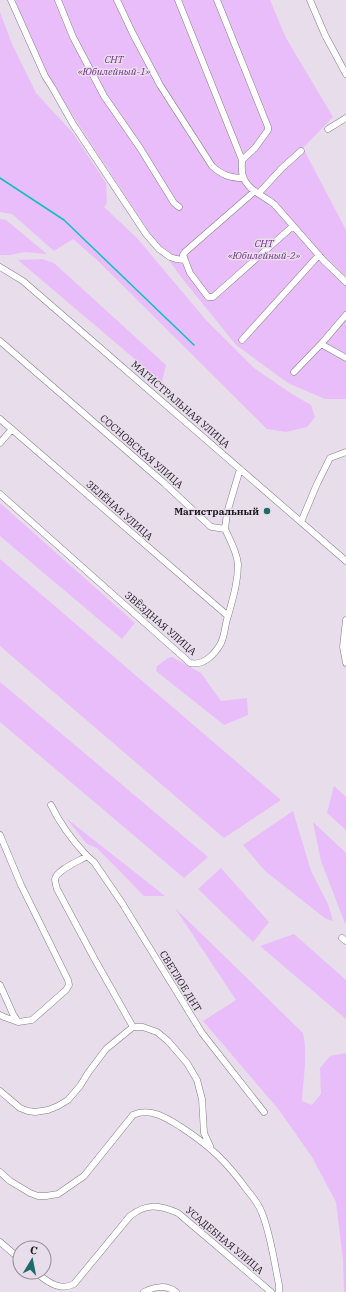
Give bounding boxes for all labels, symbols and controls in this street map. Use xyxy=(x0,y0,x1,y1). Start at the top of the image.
park label: СНТ «Юбилейный-1» xyxy=(78,53,151,78)
park label: СНТ «Юбилейный-2» xyxy=(228,237,301,262)
street label: МАГИСТРАЛЬНАЯ УЛИЦА xyxy=(129,358,233,451)
street label: СОСНОВСКАЯ УЛИЦА xyxy=(97,412,186,491)
street label: ЗЕЛЁНАЯ УЛИЦА xyxy=(83,478,156,543)
place label: Магистральный xyxy=(174,505,259,518)
marker: Магистральный xyxy=(262,506,272,516)
street label: ЗВЁЗДНАЯ УЛИЦА xyxy=(122,589,199,658)
street label: СВЕТЛОЕ ДНТ xyxy=(157,948,205,1015)
street label: УСАДЕБНАЯ УЛИЦА xyxy=(183,1204,266,1277)
north arrow xyxy=(12,1240,52,1280)
text: С xyxy=(29,1243,39,1258)

